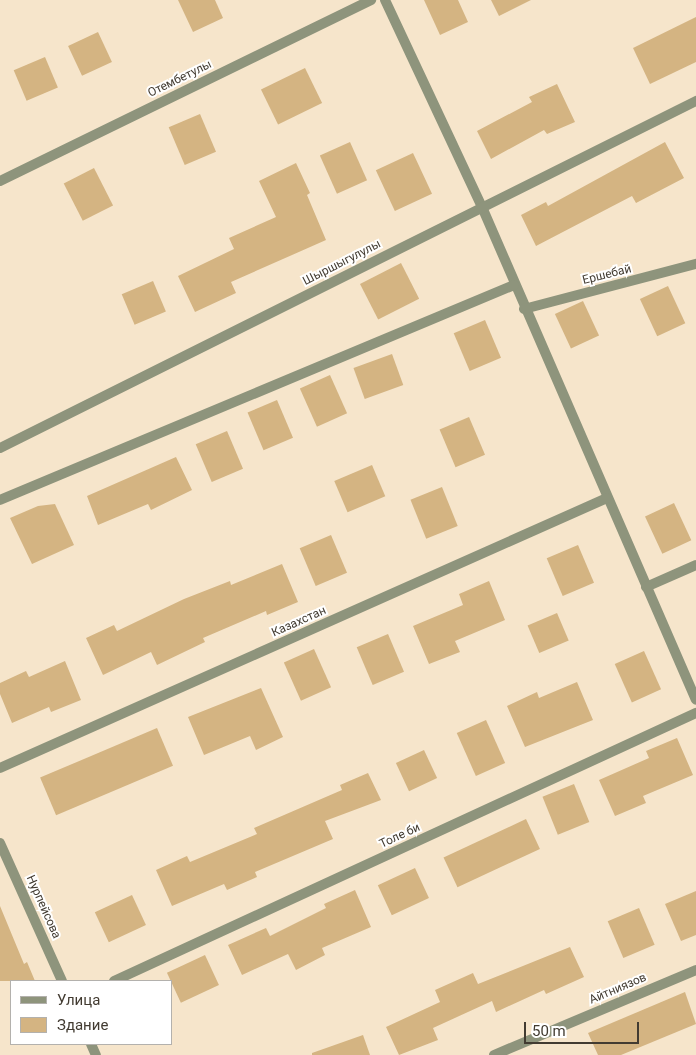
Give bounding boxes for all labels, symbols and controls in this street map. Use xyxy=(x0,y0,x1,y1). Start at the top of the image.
street label: Отембетулы xyxy=(146,57,214,101)
street label: Шыршыгулулы xyxy=(301,237,383,289)
street label: Ершебай xyxy=(581,262,633,288)
street label: Казахстан xyxy=(270,604,328,640)
street label: Толе би xyxy=(377,820,423,852)
street label: Нурпейсова xyxy=(23,873,63,941)
street label: Айтниязов xyxy=(587,971,649,1007)
legend xyxy=(10,980,172,1045)
text: Улица xyxy=(57,991,100,1009)
scale bar xyxy=(526,1012,641,1044)
text: Здание xyxy=(57,1016,108,1034)
text: 50 m xyxy=(532,1022,566,1040)

